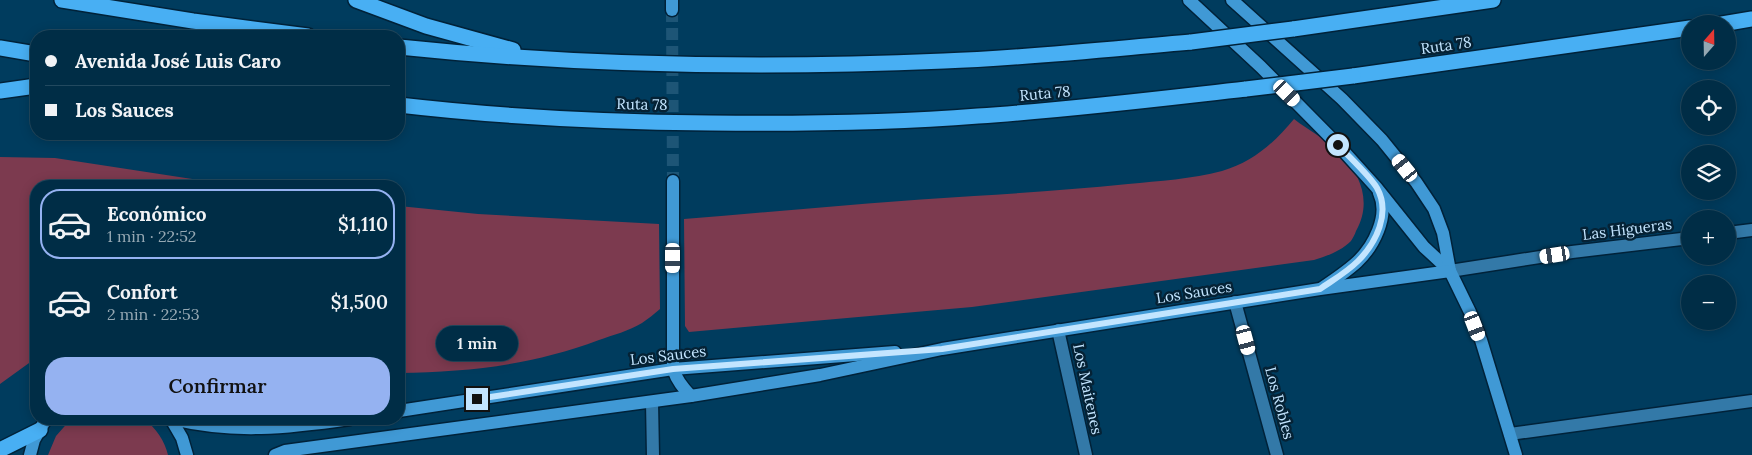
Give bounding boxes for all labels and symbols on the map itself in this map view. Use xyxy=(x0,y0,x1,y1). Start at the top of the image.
north arrow xyxy=(1681,15,1736,70)
street label: Ruta 78 xyxy=(1419,32,1473,58)
car xyxy=(1271,77,1302,109)
street label: Ruta 78 xyxy=(1019,81,1071,105)
street label: Ruta 78 xyxy=(616,94,668,114)
route start xyxy=(1327,134,1349,156)
car xyxy=(1389,152,1420,184)
street label: Las Higueras xyxy=(1581,214,1673,244)
car xyxy=(665,243,680,273)
car xyxy=(1539,245,1570,265)
street label: Los Sauces xyxy=(1155,277,1233,307)
car xyxy=(1462,309,1487,343)
car xyxy=(1234,324,1257,356)
callout: 1 min xyxy=(436,326,518,362)
street label: Los Sauces xyxy=(629,341,707,369)
street label: Los Maitenes xyxy=(1069,342,1107,436)
street label: Los Robles xyxy=(1261,365,1299,441)
route end xyxy=(466,388,488,410)

